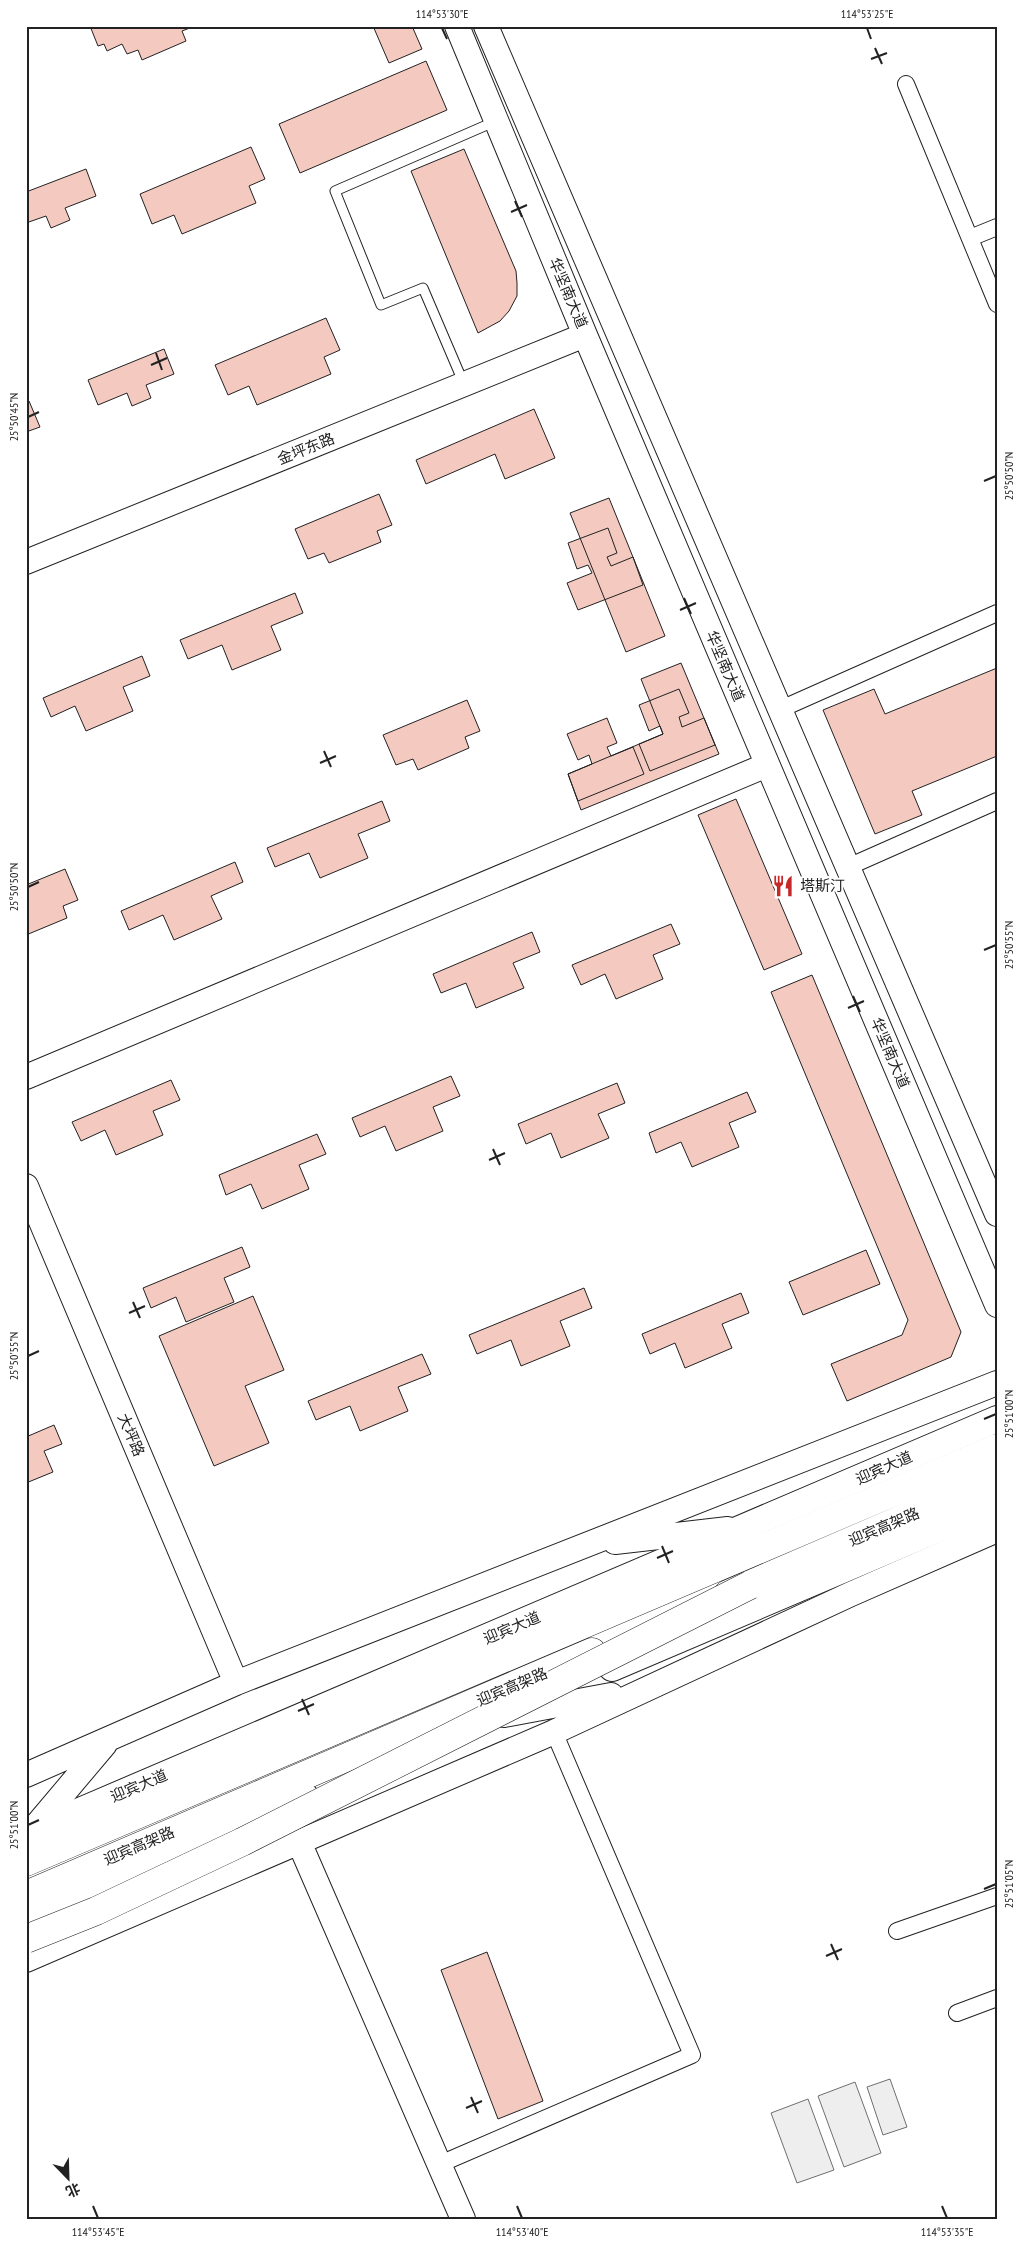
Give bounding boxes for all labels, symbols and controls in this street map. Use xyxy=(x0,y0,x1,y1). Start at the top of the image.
text: 114°53'30"E xyxy=(416,6,468,21)
text: 114°53'25"E xyxy=(841,6,893,21)
street label: 华坚南大道 xyxy=(545,255,592,331)
text: 25°50'45"N xyxy=(6,393,21,441)
street label: 金坪东路 xyxy=(274,428,337,469)
text: 25°50'50"N xyxy=(1001,452,1016,500)
street label: 华坚南大道 xyxy=(702,628,749,704)
text: 25°50'50"N xyxy=(6,863,21,911)
restaurant icon: 塔斯汀 xyxy=(770,873,796,899)
place label: 塔斯汀 xyxy=(800,876,845,895)
text: 25°50'55"N xyxy=(1001,921,1016,969)
street label: 华坚南大道 xyxy=(867,1015,914,1091)
text: 25°50'55"N xyxy=(6,1332,21,1380)
text: 25°51'00"N xyxy=(1001,1390,1016,1438)
street label: 大坪路 xyxy=(114,1410,149,1459)
street label: 迎宾大道 xyxy=(853,1447,915,1488)
street label: 迎宾高架路 xyxy=(846,1503,922,1550)
street label: 迎宾大道 xyxy=(480,1607,543,1648)
street label: 迎宾高架路 xyxy=(474,1663,550,1710)
street label: 迎宾大道 xyxy=(107,1765,170,1806)
text: 25°51'00"N xyxy=(6,1801,21,1849)
street label: 迎宾高架路 xyxy=(101,1822,177,1869)
text: 25°51'05"N xyxy=(1001,1860,1016,1908)
north arrow xyxy=(42,2152,92,2202)
text: 北 xyxy=(63,2179,83,2201)
text: 114°53'45"E xyxy=(72,2224,124,2239)
text: 114°53'40"E xyxy=(496,2224,548,2239)
text: 114°53'35"E xyxy=(921,2224,973,2239)

